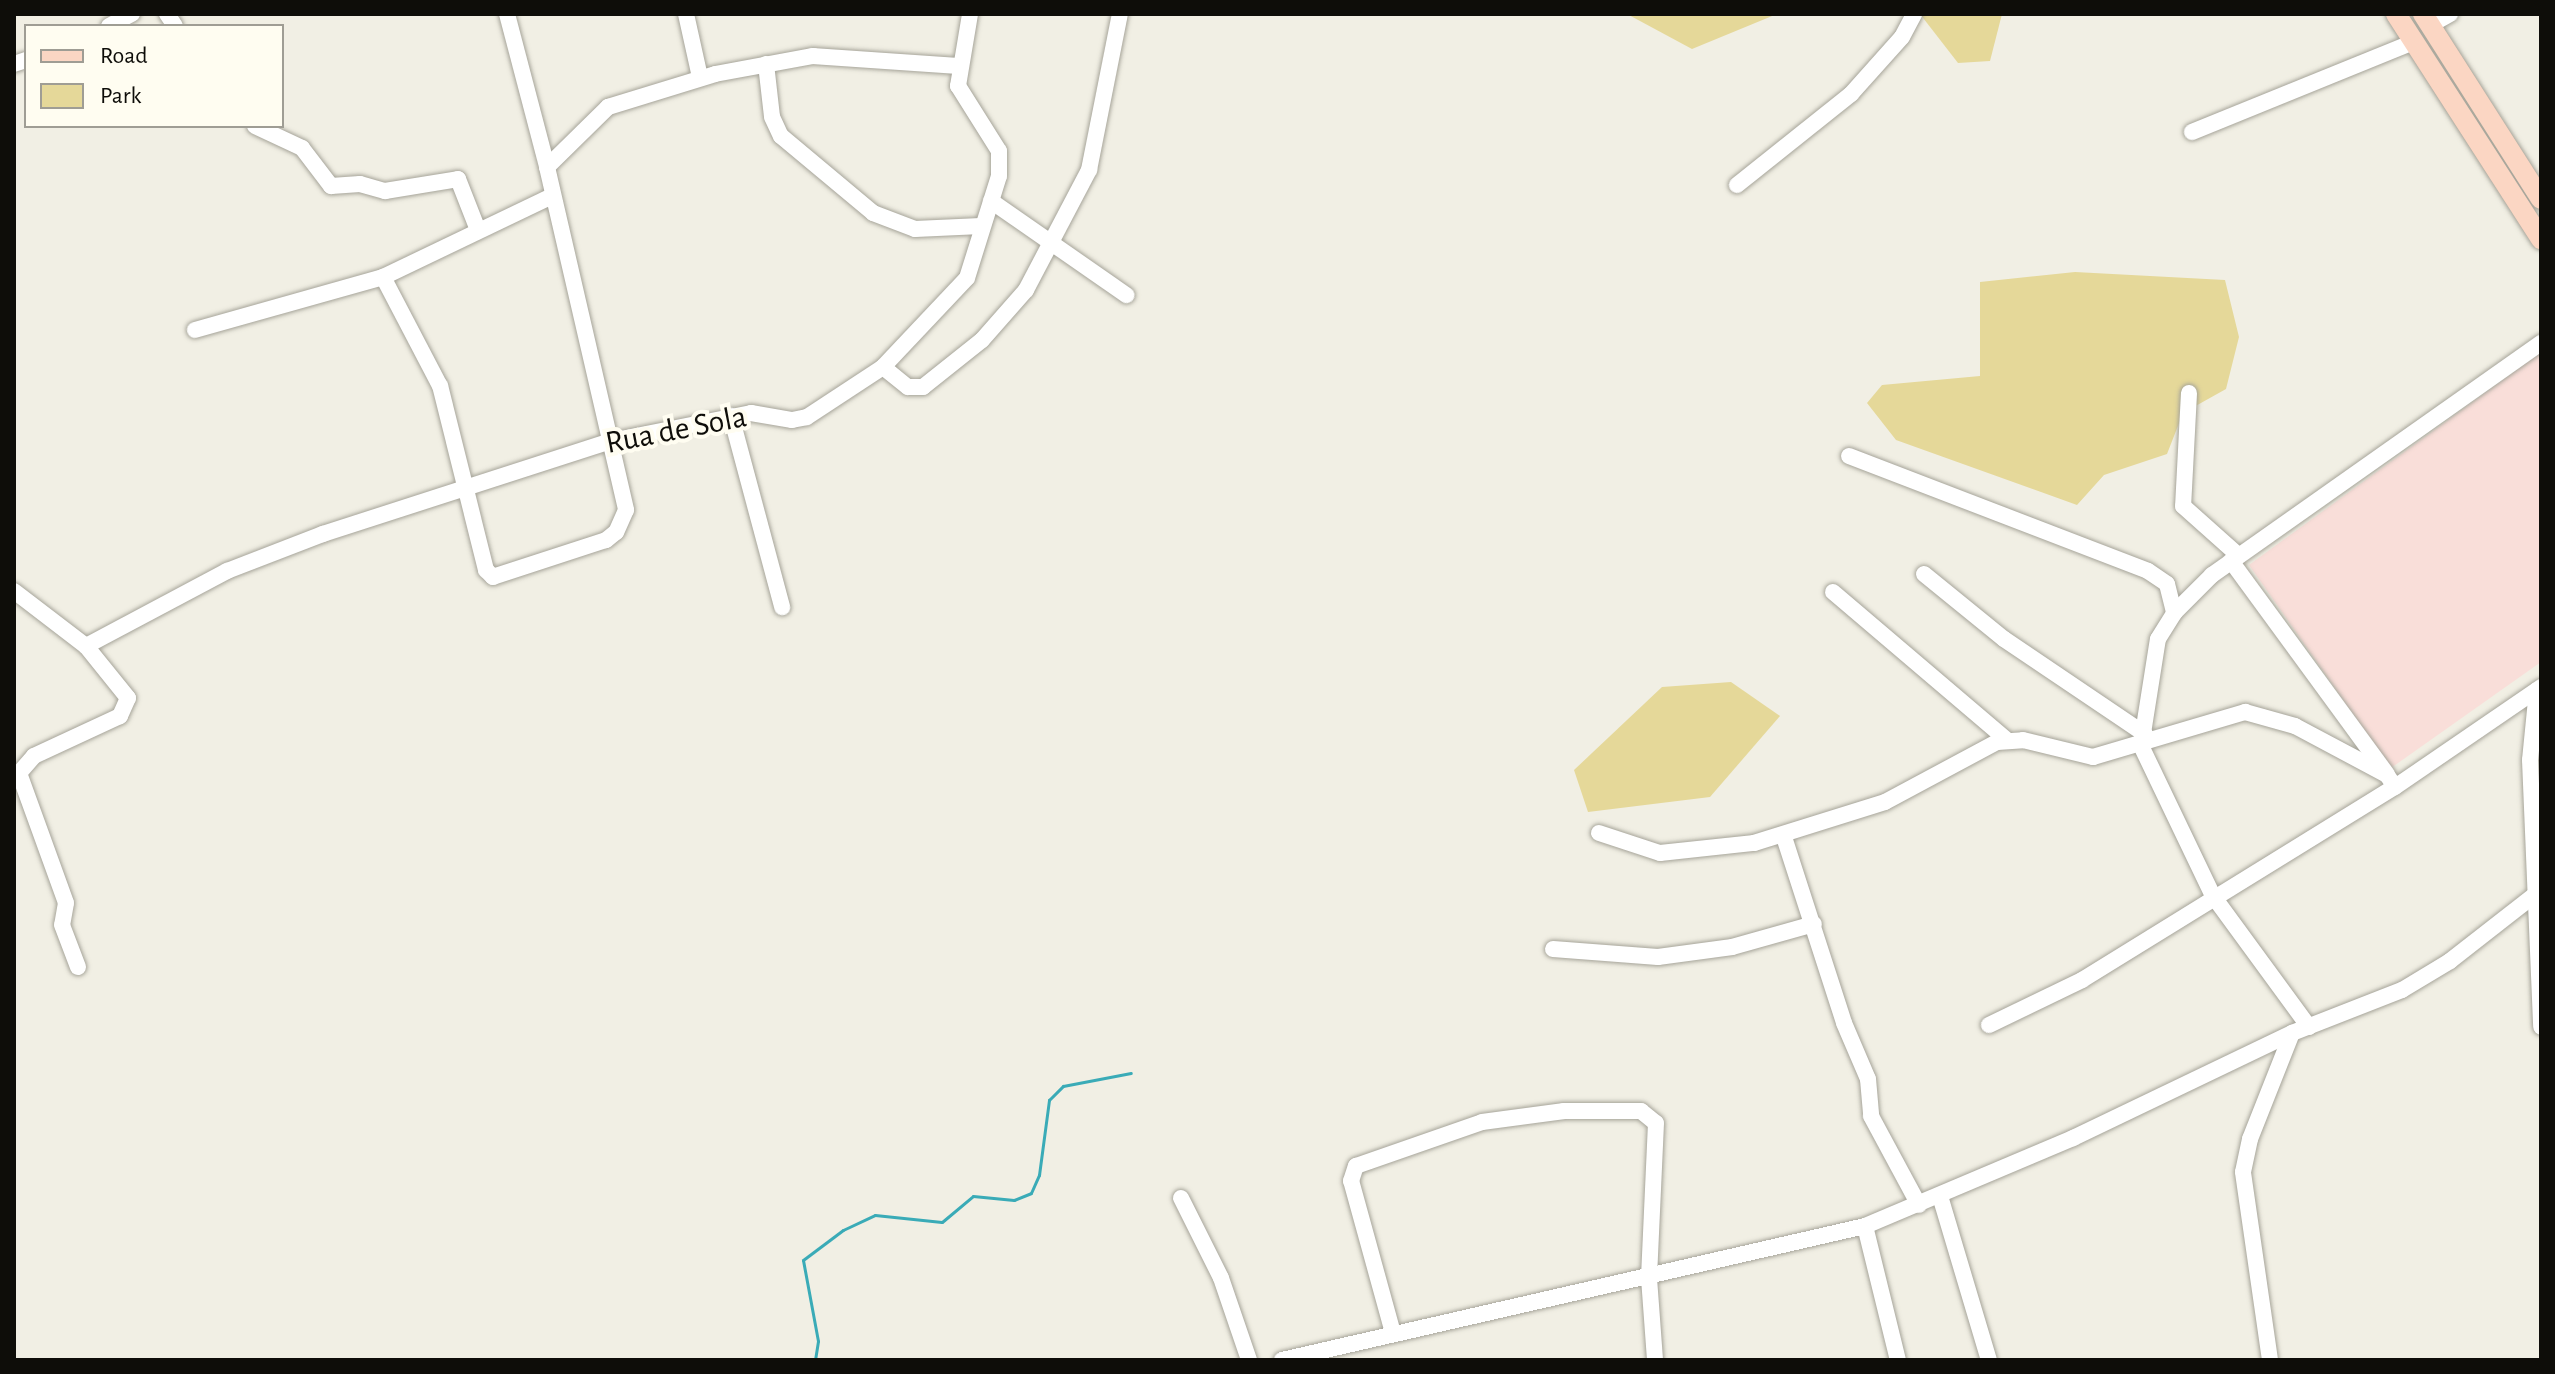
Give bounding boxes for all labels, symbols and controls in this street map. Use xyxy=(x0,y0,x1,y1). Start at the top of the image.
legend xyxy=(24,24,284,128)
text: Road xyxy=(100,44,148,68)
text: Park xyxy=(100,84,141,108)
street label: Rua de Sola xyxy=(602,398,750,462)

